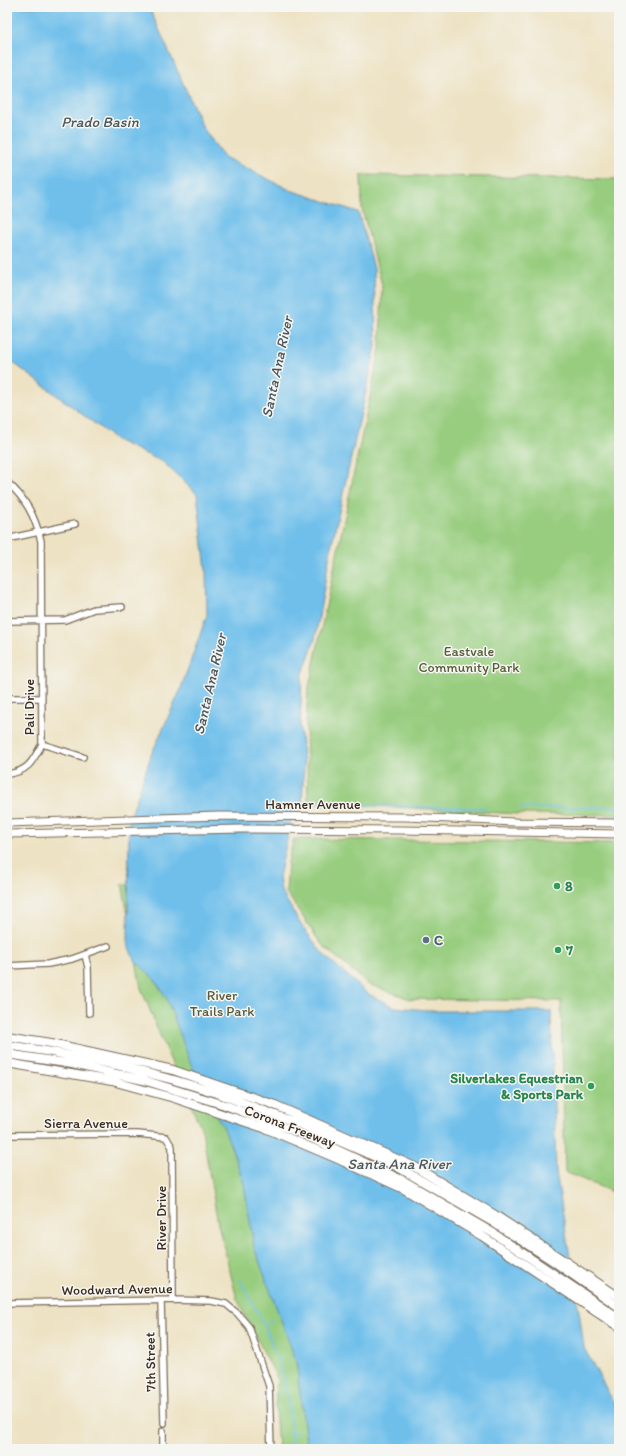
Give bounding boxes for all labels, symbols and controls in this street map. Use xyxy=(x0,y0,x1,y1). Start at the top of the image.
water label: Prado Basin xyxy=(61,113,139,131)
water label: Santa Ana River xyxy=(257,312,297,419)
water label: Santa Ana River xyxy=(190,630,231,736)
park label: Eastvale Community Park xyxy=(419,643,520,676)
street label: Pali Drive xyxy=(21,678,38,735)
street label: Hamner Avenue xyxy=(265,796,361,813)
place label: 8 xyxy=(565,878,573,895)
marker: 8 xyxy=(552,881,562,891)
place label: C xyxy=(434,932,443,949)
marker: C xyxy=(421,935,431,945)
place label: 7 xyxy=(565,942,573,959)
marker: 7 xyxy=(553,945,563,955)
park label: River Trails Park xyxy=(190,987,254,1020)
place label: Silverlakes Equestrian & Sports Park xyxy=(450,1070,584,1103)
marker: Silverlakes Equestrian & Sports Park xyxy=(586,1081,596,1091)
street label: Corona Freeway xyxy=(242,1101,338,1152)
street label: Sierra Avenue xyxy=(44,1115,128,1132)
water label: Santa Ana River xyxy=(348,1155,453,1173)
street label: River Drive xyxy=(153,1185,170,1250)
street label: Woodward Avenue xyxy=(61,1280,173,1299)
street label: 7th Street xyxy=(141,1332,160,1392)

